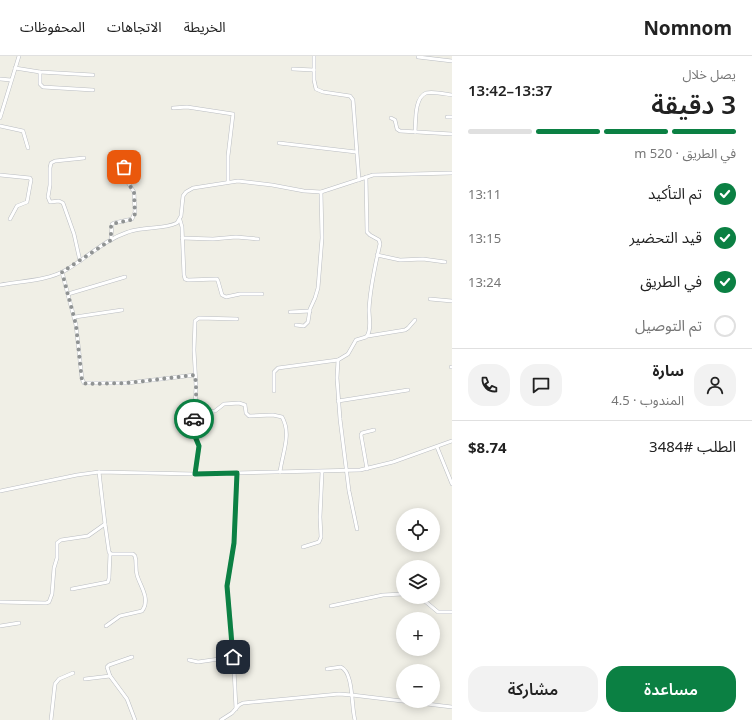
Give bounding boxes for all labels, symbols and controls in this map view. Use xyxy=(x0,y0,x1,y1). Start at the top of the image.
text: Nomnom xyxy=(643,15,732,41)
text: المحفوظات xyxy=(20,17,85,36)
text: الاتجاهات xyxy=(107,17,162,36)
text: الخريطة xyxy=(184,17,226,36)
text: يصل خلال xyxy=(682,65,736,83)
text: 13:37–13:42 xyxy=(468,80,552,100)
text: 3 دقيقة xyxy=(651,86,736,122)
text: في الطريق · 520 m xyxy=(634,144,736,162)
pin xyxy=(107,150,141,184)
icon: bag xyxy=(113,156,135,178)
text: تم التأكيد xyxy=(648,183,702,203)
icon: check xyxy=(714,183,736,205)
text: 13:11 xyxy=(468,185,501,203)
text: قيد التحضير xyxy=(629,227,702,247)
icon: check xyxy=(714,227,736,249)
text: 13:15 xyxy=(468,229,501,247)
text: في الطريق xyxy=(640,271,702,291)
icon: check xyxy=(714,271,736,293)
text: 13:24 xyxy=(468,273,501,291)
text: تم التوصيل xyxy=(635,315,702,335)
text: سارة xyxy=(652,360,684,380)
button: phone xyxy=(468,364,510,406)
button: chat xyxy=(520,364,562,406)
button: person xyxy=(694,364,736,406)
text: المندوب · 4.5 xyxy=(611,391,684,409)
courier xyxy=(174,399,214,439)
icon: car xyxy=(183,408,205,430)
text: الطلب #3484 xyxy=(649,436,736,456)
text: $8.74 xyxy=(468,437,507,457)
map controls xyxy=(396,508,440,708)
button: locate xyxy=(396,508,440,552)
button: layers xyxy=(396,560,440,604)
button: + xyxy=(396,612,440,656)
pin xyxy=(216,640,250,674)
icon: home xyxy=(222,646,244,668)
button: − xyxy=(396,664,440,708)
button: مشاركة xyxy=(468,666,598,712)
button: مساعدة xyxy=(606,666,736,712)

